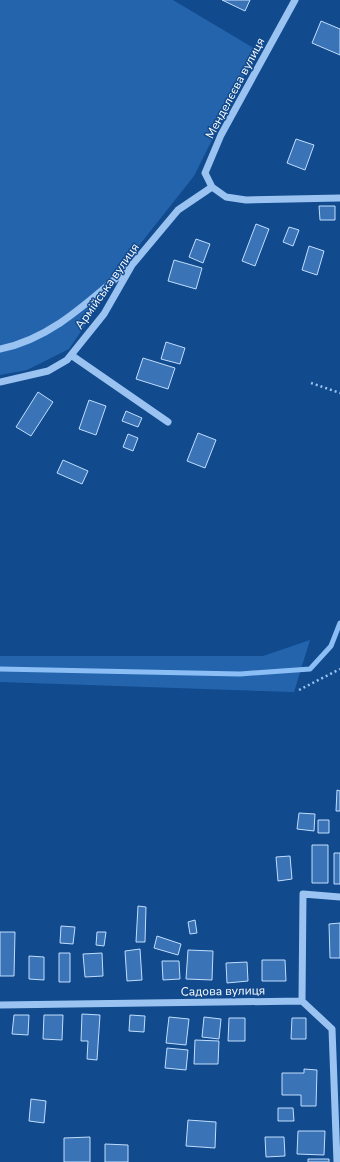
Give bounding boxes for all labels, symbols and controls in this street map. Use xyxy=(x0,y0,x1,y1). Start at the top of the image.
street label: Менделєєва вулиця xyxy=(202,35,268,141)
street label: Армійська вулиця xyxy=(71,240,143,332)
street label: Садова вулиця xyxy=(181,982,265,1000)

